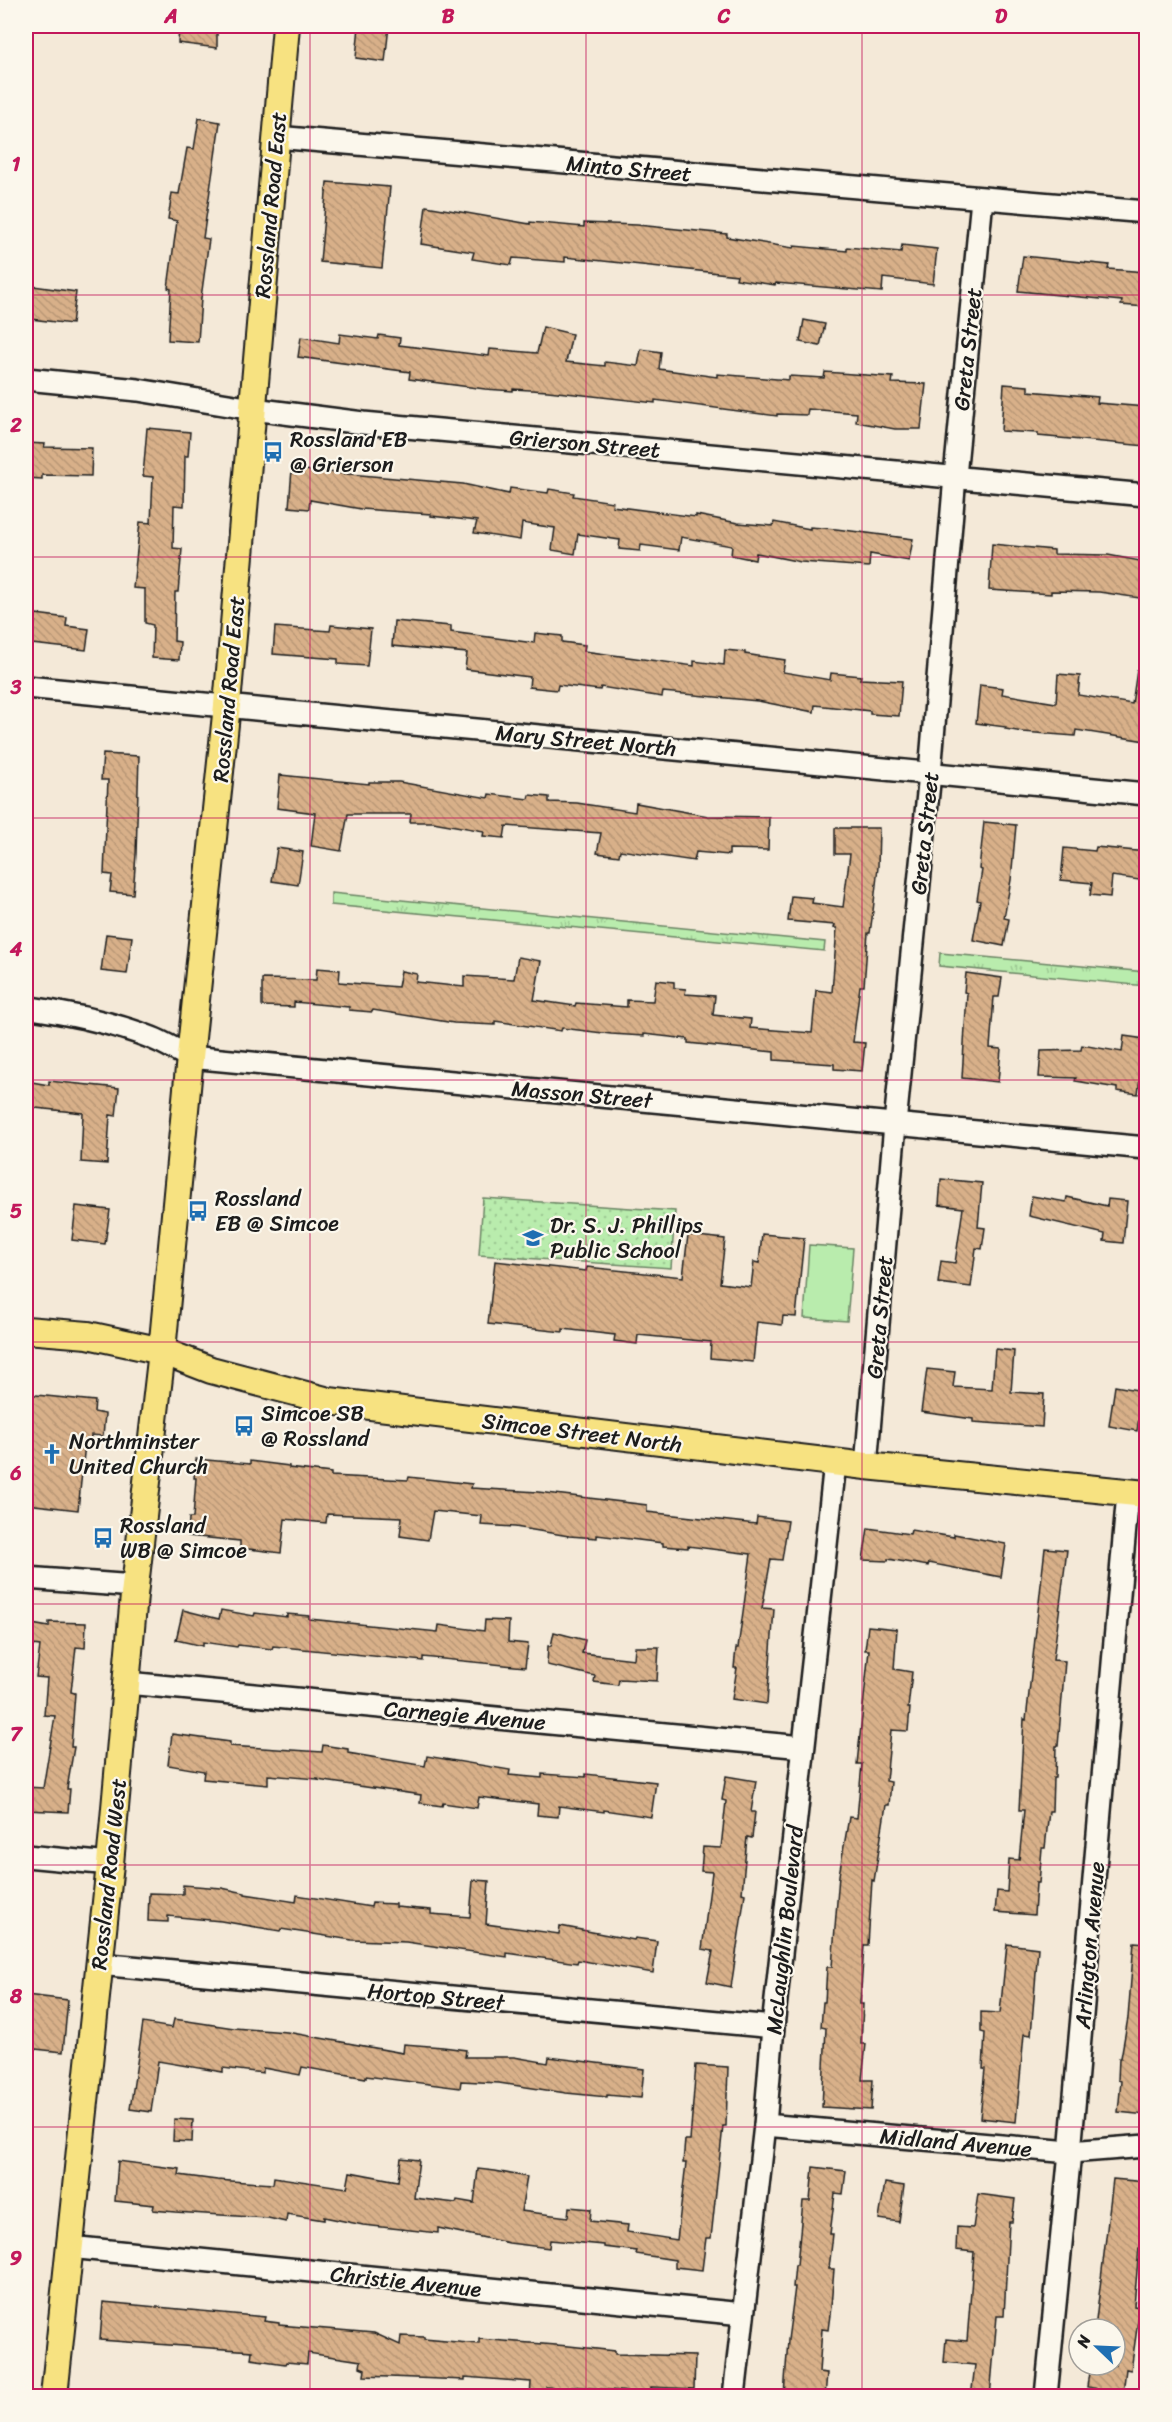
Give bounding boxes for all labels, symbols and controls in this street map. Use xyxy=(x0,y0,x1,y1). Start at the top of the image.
text: A xyxy=(163,0,178,34)
text: B xyxy=(442,0,455,34)
text: C xyxy=(717,0,731,34)
text: D xyxy=(995,0,1008,34)
street label: Rossland Road East xyxy=(243,110,298,300)
street label: Minto Street xyxy=(565,144,694,193)
text: 1 xyxy=(12,147,21,182)
street label: Greta Street xyxy=(942,285,993,413)
text: 2 xyxy=(9,408,22,443)
street label: Grierson Street xyxy=(508,417,662,470)
place label: Rossland EB @ Grierson xyxy=(290,420,407,484)
bus stop icon: Rossland EB @ Grierson xyxy=(261,440,285,464)
street label: Rossland Road East xyxy=(201,594,256,784)
text: 3 xyxy=(10,670,22,705)
street label: Mary Street North xyxy=(494,713,678,768)
street label: Greta Street xyxy=(899,769,950,897)
text: 4 xyxy=(9,932,23,967)
street label: Masson Street xyxy=(510,1069,655,1120)
place label: Rossland EB @ Simcoe xyxy=(215,1179,339,1243)
text: 5 xyxy=(10,1194,22,1229)
bus stop icon: Rossland EB @ Simcoe xyxy=(186,1199,210,1223)
place label: Dr. S. J. Phillips Public School xyxy=(550,1206,704,1270)
school or university icon: Dr. S. J. Phillips Public School xyxy=(521,1226,545,1250)
street label: Greta Street xyxy=(855,1253,904,1380)
place label: Simcoe SB @ Rossland xyxy=(261,1394,371,1458)
street label: Simcoe Street North xyxy=(480,1401,684,1464)
bus stop icon: Simcoe SB @ Rossland xyxy=(232,1414,256,1438)
place label: Northminster United Church xyxy=(69,1422,208,1486)
church icon: Northminster United Church xyxy=(40,1442,64,1466)
text: 6 xyxy=(9,1456,22,1491)
place label: Rossland WB @ Simcoe xyxy=(120,1506,247,1570)
bus stop icon: Rossland WB @ Simcoe xyxy=(91,1526,115,1550)
street label: Carnegie Avenue xyxy=(383,1689,547,1742)
text: 7 xyxy=(10,1717,23,1752)
street label: Rossland Road West xyxy=(79,1776,138,1972)
street label: McLaughlin Boulevard xyxy=(754,1822,815,2037)
street label: Arlington Avenue xyxy=(1063,1860,1116,2031)
street label: Hortop Street xyxy=(366,1971,507,2022)
text: 8 xyxy=(9,1979,23,2014)
street label: Midland Avenue xyxy=(878,2116,1034,2169)
text: 9 xyxy=(10,2241,22,2276)
street label: Christie Avenue xyxy=(328,2254,484,2309)
north arrow xyxy=(1067,2317,1127,2377)
text: N xyxy=(1068,2330,1100,2353)

